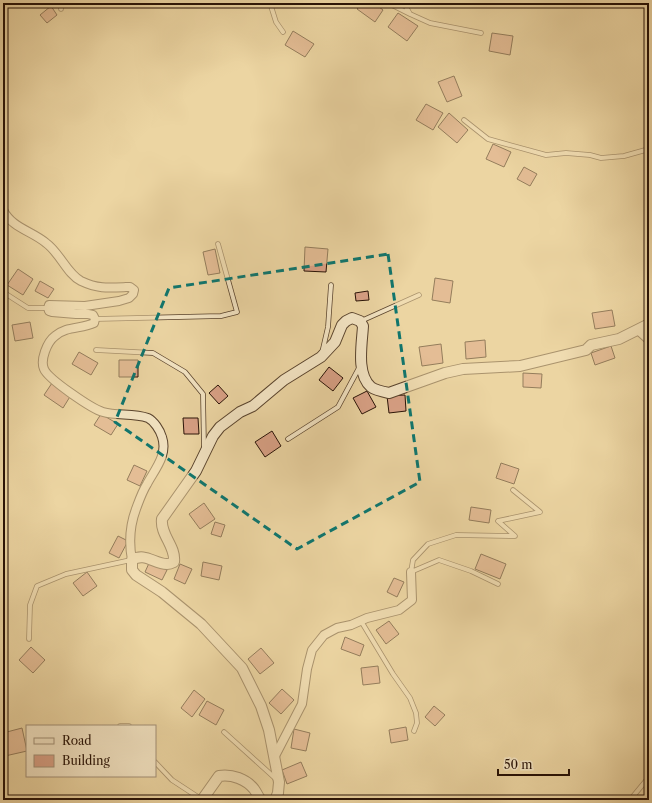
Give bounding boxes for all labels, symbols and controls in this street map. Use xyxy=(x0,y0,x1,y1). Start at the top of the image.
legend xyxy=(26,725,156,777)
text: Road xyxy=(62,733,92,748)
scale bar xyxy=(498,751,569,777)
text: Building xyxy=(62,753,110,768)
text: 50 m xyxy=(504,757,533,772)

